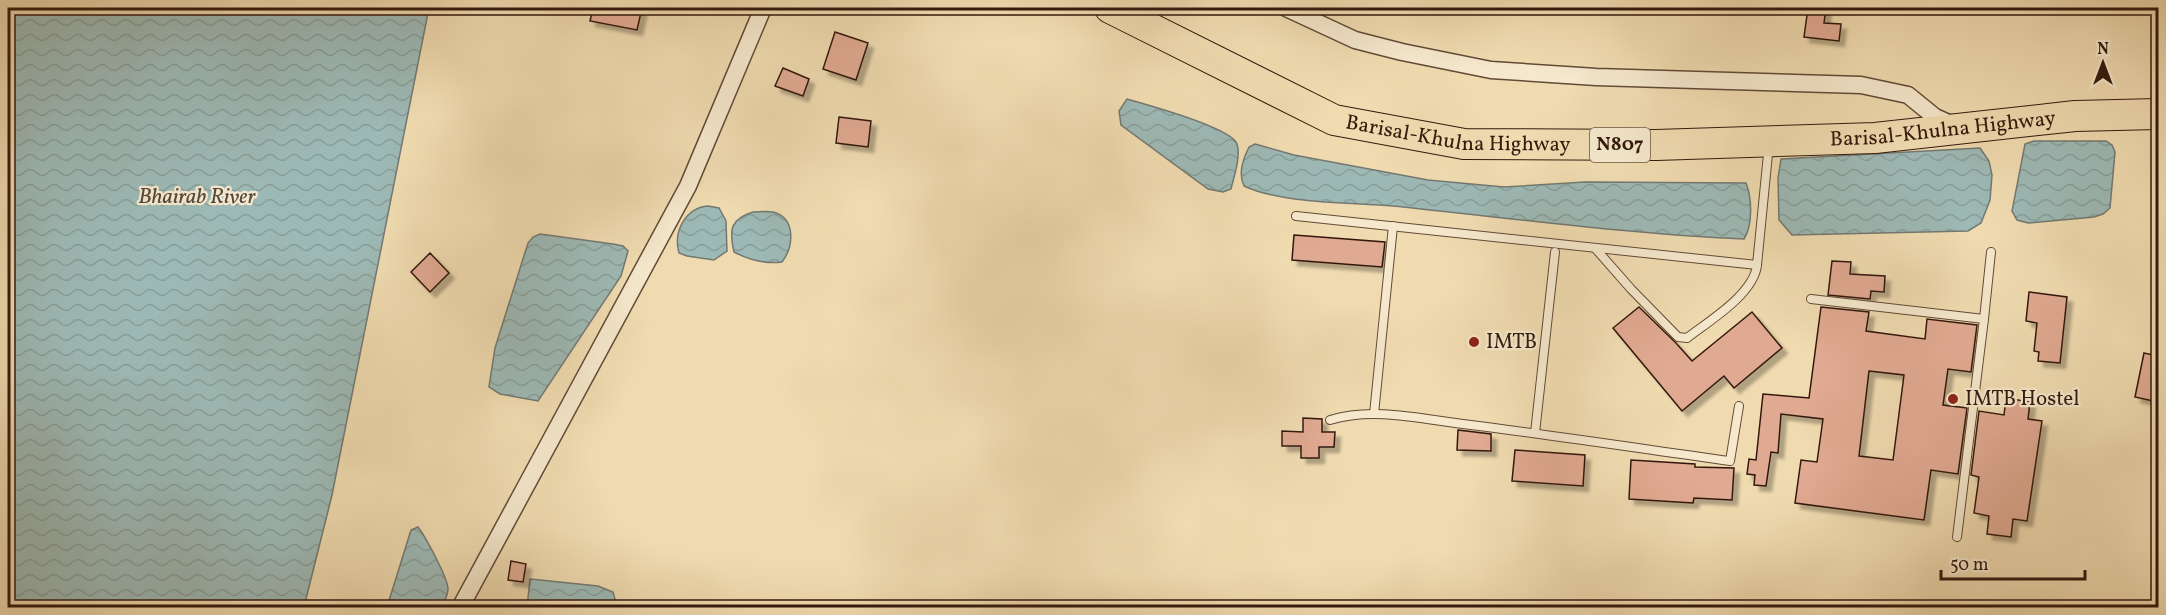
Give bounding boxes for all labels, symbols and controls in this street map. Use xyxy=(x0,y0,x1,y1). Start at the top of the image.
north arrow xyxy=(2073,33,2133,93)
text: N xyxy=(2097,39,2109,61)
street label: Barisal-Khulna Highway xyxy=(1829,104,2058,154)
street label: Barisal-Khulna Highway xyxy=(1343,108,1571,159)
road number: N807 xyxy=(1590,128,1650,162)
water label: Bhairab River xyxy=(138,182,256,213)
place label: IMTB xyxy=(1486,328,1537,357)
marker: IMTB xyxy=(1467,335,1481,349)
place label: IMTB Hostel xyxy=(1965,385,2080,414)
marker: IMTB Hostel xyxy=(1946,392,1960,406)
scale bar xyxy=(1941,543,2085,581)
text: 50 m xyxy=(1950,553,1989,578)

